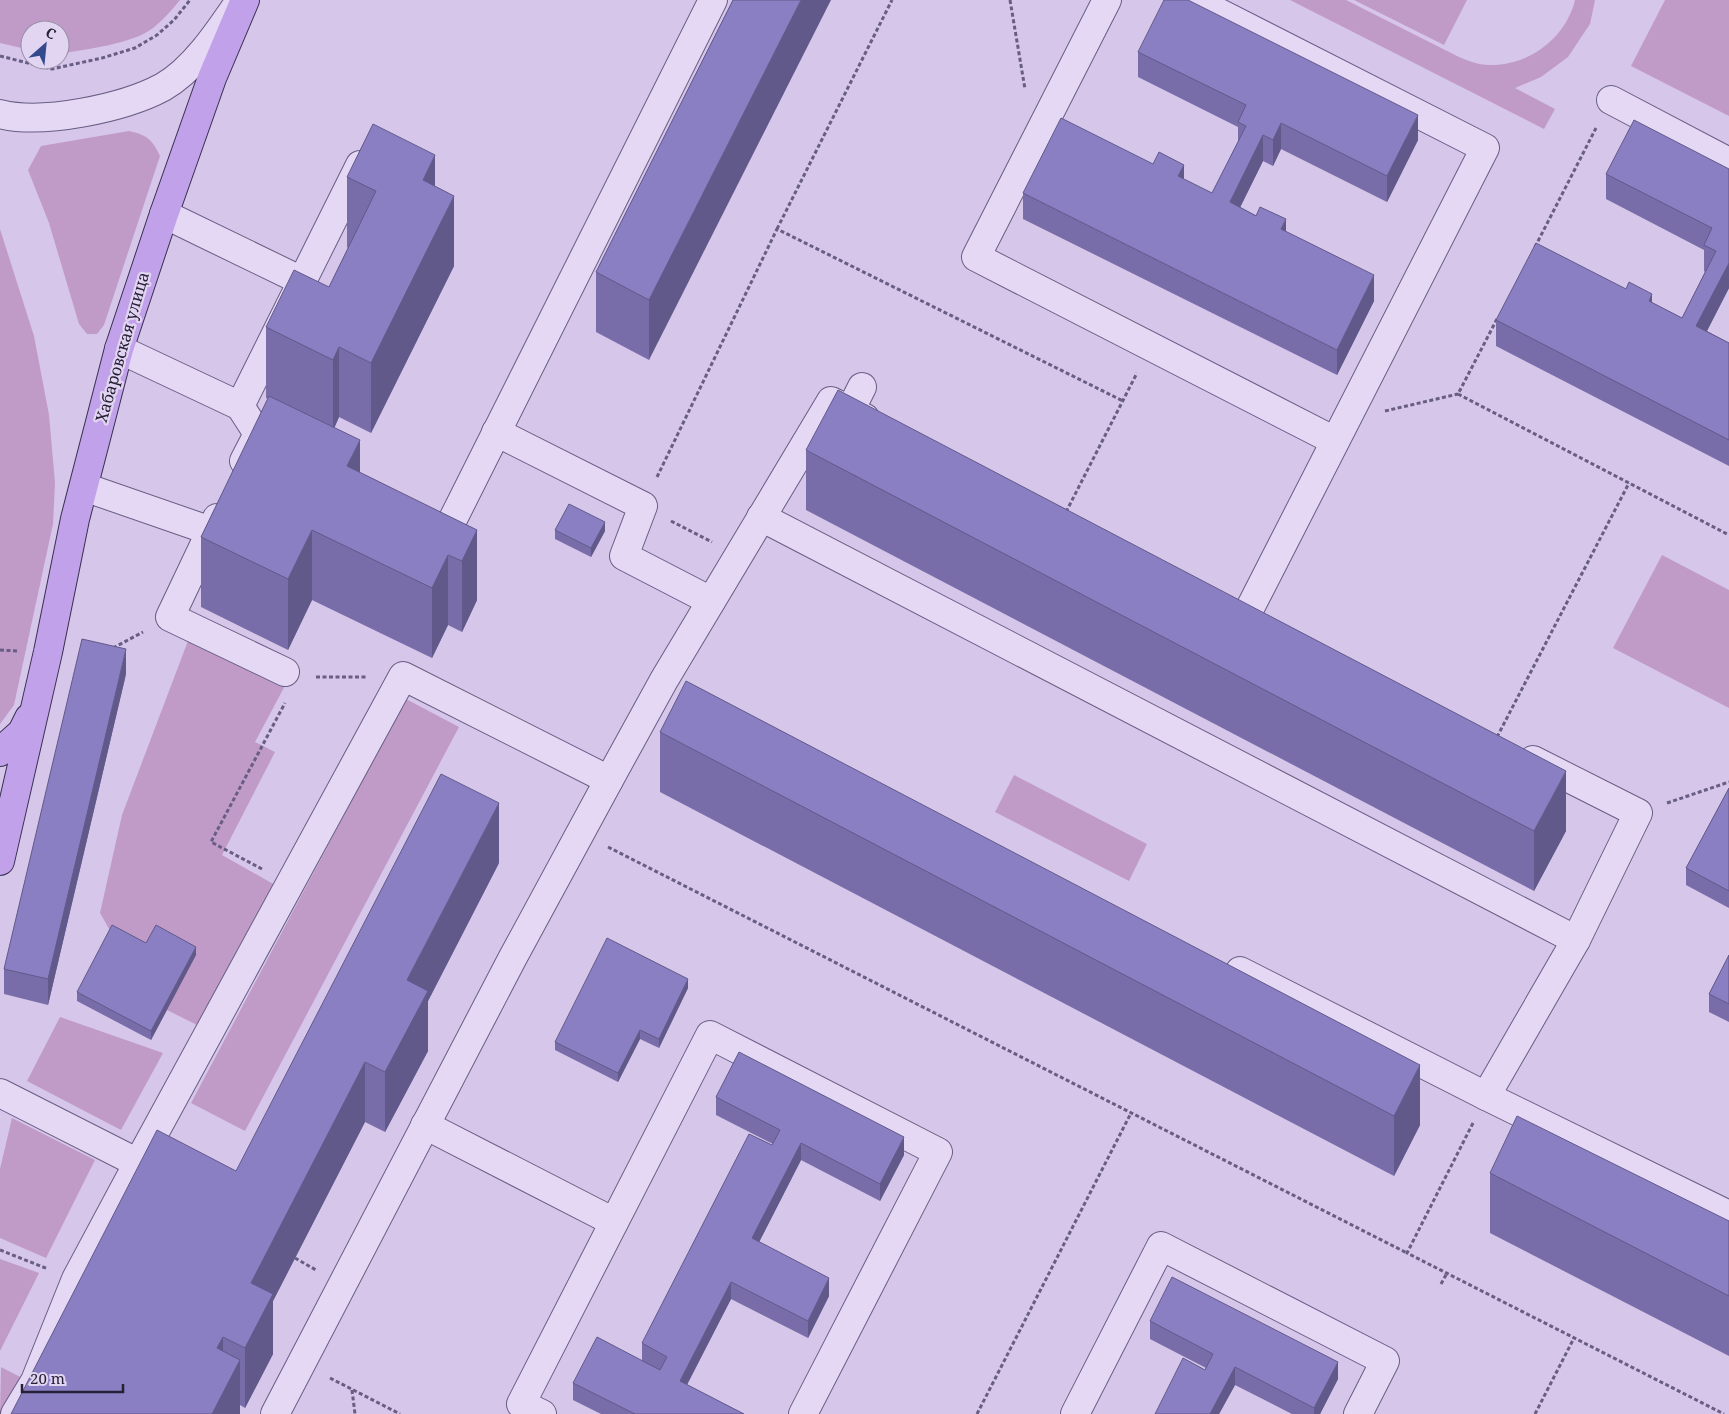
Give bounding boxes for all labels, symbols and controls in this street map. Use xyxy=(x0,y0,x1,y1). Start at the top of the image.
north arrow xyxy=(20,20,70,70)
text: С xyxy=(43,22,60,44)
street label: Хабаровская улица xyxy=(90,269,154,425)
scale bar xyxy=(22,1362,124,1394)
text: 20 m xyxy=(30,1368,65,1388)

